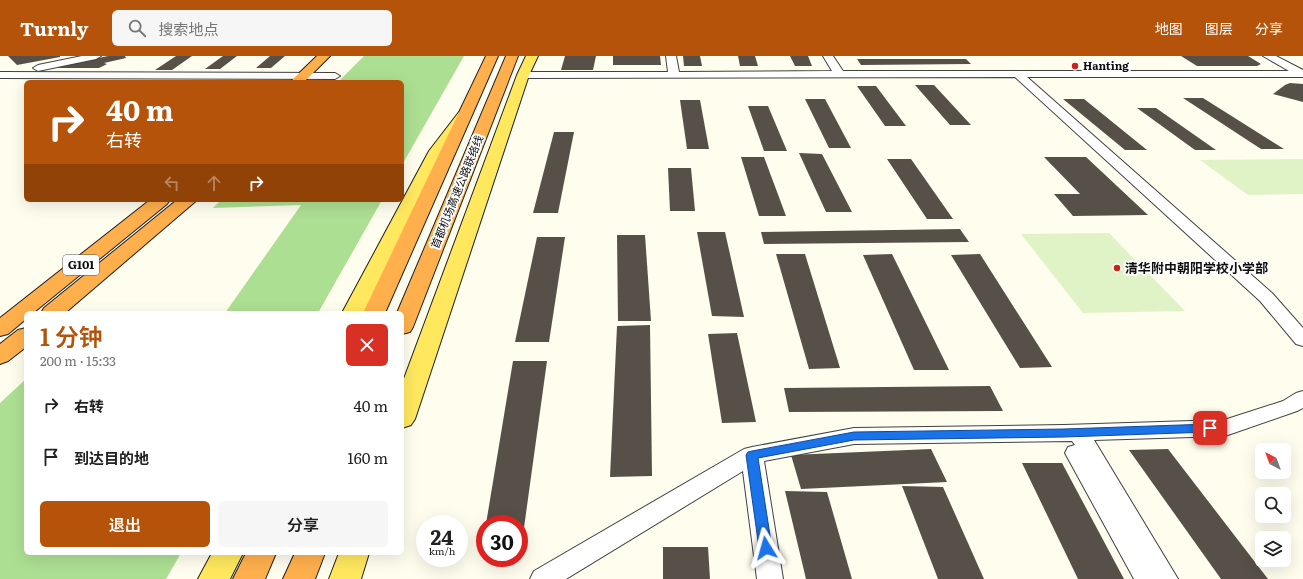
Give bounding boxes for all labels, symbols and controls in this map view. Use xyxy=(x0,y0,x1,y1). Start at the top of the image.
search box xyxy=(112,10,392,46)
text: Turnly xyxy=(20,14,88,42)
icon: search xyxy=(126,17,148,39)
text: 搜索地点 xyxy=(158,17,218,40)
text: 地图 xyxy=(1155,18,1183,38)
text: 图层 xyxy=(1205,18,1233,38)
text: 分享 xyxy=(1255,18,1283,38)
place label: Hanting xyxy=(1083,57,1129,73)
marker: Hanting xyxy=(1070,61,1080,71)
text: 40 m xyxy=(106,88,174,130)
icon: right xyxy=(40,96,92,148)
text: 右转 xyxy=(106,126,142,153)
street label: 首都机场高速公路联络线 xyxy=(426,133,486,251)
icon: left xyxy=(161,172,183,194)
icon: ahead xyxy=(203,172,225,194)
icon: right xyxy=(245,172,267,194)
road number: G101 xyxy=(63,255,99,275)
place label: 清华附中朝阳学校小学部 xyxy=(1125,258,1268,277)
marker: 清华附中朝阳学校小学部 xyxy=(1112,263,1122,273)
text: 1 分钟 xyxy=(40,318,103,353)
button: close xyxy=(346,324,388,366)
text: 200 m · 15:33 xyxy=(40,351,116,370)
icon: right xyxy=(40,394,62,416)
text: 右转 xyxy=(74,394,104,417)
text: 40 m xyxy=(354,394,388,417)
pin xyxy=(1193,411,1227,445)
icon: arrive xyxy=(1199,417,1221,439)
north arrow xyxy=(1255,443,1291,479)
map controls xyxy=(1255,443,1291,567)
icon: arrive xyxy=(40,446,62,468)
text: 到达目的地 xyxy=(74,446,149,469)
text: 160 m xyxy=(348,446,388,469)
button: search xyxy=(1255,487,1291,523)
button: 退出 xyxy=(40,501,210,547)
button: 分享 xyxy=(218,501,388,547)
speed limit sign: 30 xyxy=(476,515,528,567)
text: 24 xyxy=(431,521,453,551)
position arrow xyxy=(745,527,787,569)
button: layers xyxy=(1255,531,1291,567)
text: km/h xyxy=(429,543,455,558)

